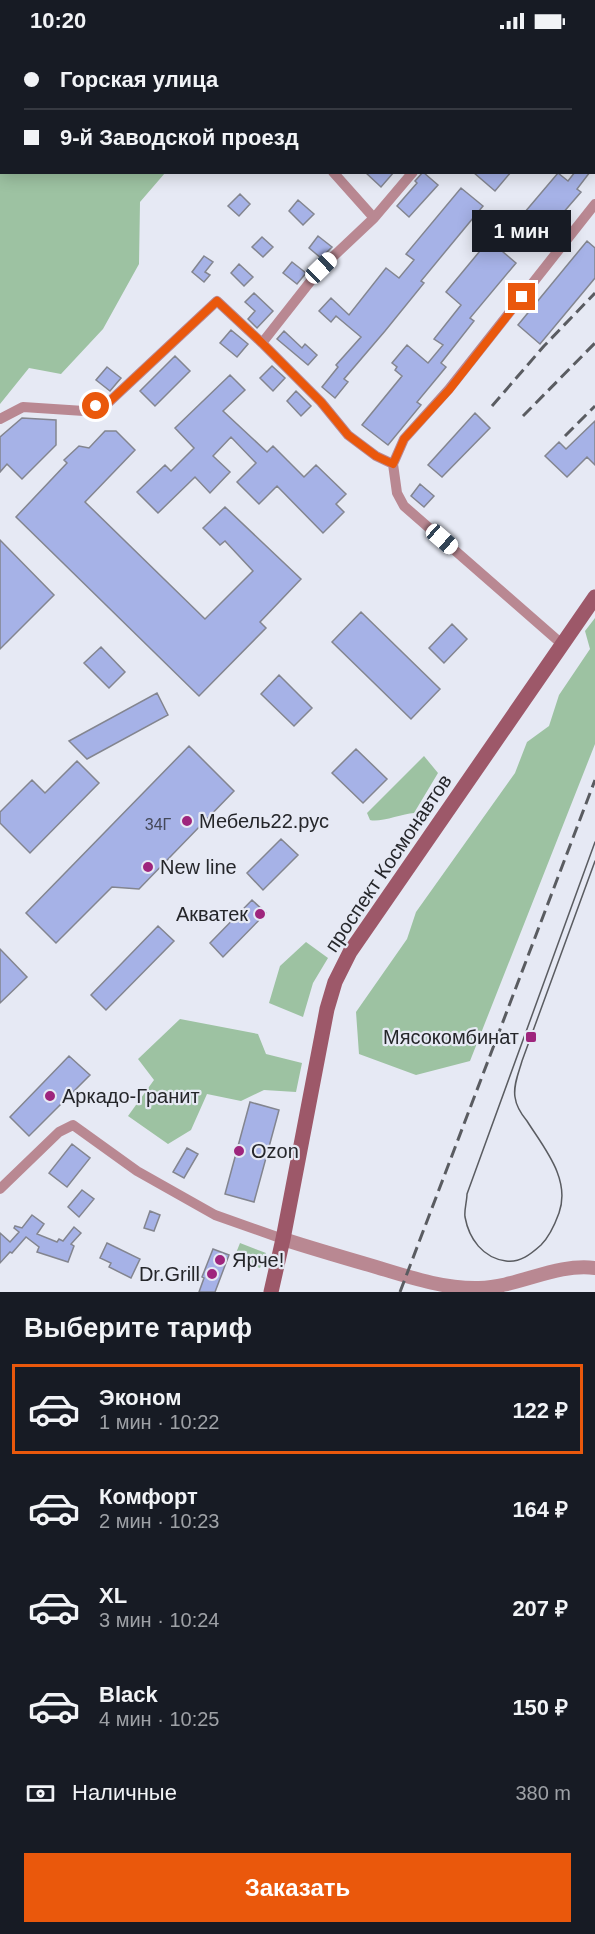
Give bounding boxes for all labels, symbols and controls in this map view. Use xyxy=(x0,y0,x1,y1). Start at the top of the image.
text: 10:20 xyxy=(30,8,86,33)
text: Горская улица xyxy=(60,67,218,92)
text: 9-й Заводской проезд xyxy=(60,125,299,150)
callout: 1 мин xyxy=(472,210,572,252)
text: 1 мин xyxy=(494,220,549,242)
car xyxy=(302,249,340,287)
route end xyxy=(508,283,535,310)
route start xyxy=(82,392,109,419)
car xyxy=(423,520,461,558)
street label: проспект Космонавтов xyxy=(320,770,456,956)
place label: Мебель22.рус xyxy=(199,810,329,832)
marker: Мебель22.рус xyxy=(180,814,194,828)
house number: 34Г xyxy=(145,816,172,833)
place label: New line xyxy=(160,856,237,878)
marker: New line xyxy=(141,860,155,874)
place label: Акватек xyxy=(176,903,248,925)
marker: Акватек xyxy=(253,907,267,921)
place label: Мясокомбинат xyxy=(383,1026,519,1048)
marker: Мясокомбинат xyxy=(524,1030,538,1044)
place label: Аркадо-Гранит xyxy=(62,1085,200,1107)
marker: Аркадо-Гранит xyxy=(43,1089,57,1103)
place label: Ozon xyxy=(251,1140,299,1162)
marker: Ozon xyxy=(232,1144,246,1158)
place label: Ярче! xyxy=(232,1249,284,1271)
marker: Ярче! xyxy=(213,1253,227,1267)
place label: Dr.Grill xyxy=(139,1263,200,1285)
marker: Dr.Grill xyxy=(205,1267,219,1281)
text: Выберите тариф xyxy=(24,1313,252,1343)
icon: car xyxy=(27,1382,81,1436)
text: Эконом xyxy=(99,1385,182,1410)
text: 122 ₽ xyxy=(512,1398,568,1423)
text: 1 мин · 10:22 xyxy=(99,1411,219,1433)
icon: car xyxy=(27,1481,81,1535)
text: Комфорт xyxy=(99,1484,198,1509)
text: 164 ₽ xyxy=(512,1497,568,1522)
text: 2 мин · 10:23 xyxy=(99,1510,219,1532)
icon: car xyxy=(27,1580,81,1634)
text: XL xyxy=(99,1583,127,1608)
text: 207 ₽ xyxy=(512,1596,568,1621)
text: 3 мин · 10:24 xyxy=(99,1609,219,1631)
icon: car xyxy=(27,1679,81,1733)
text: Black xyxy=(99,1682,158,1707)
text: 150 ₽ xyxy=(512,1695,568,1720)
text: 4 мин · 10:25 xyxy=(99,1708,219,1730)
icon: cash xyxy=(24,1777,57,1810)
text: Наличные xyxy=(72,1780,177,1805)
text: 380 m xyxy=(515,1782,571,1804)
button: Заказать xyxy=(24,1853,571,1922)

